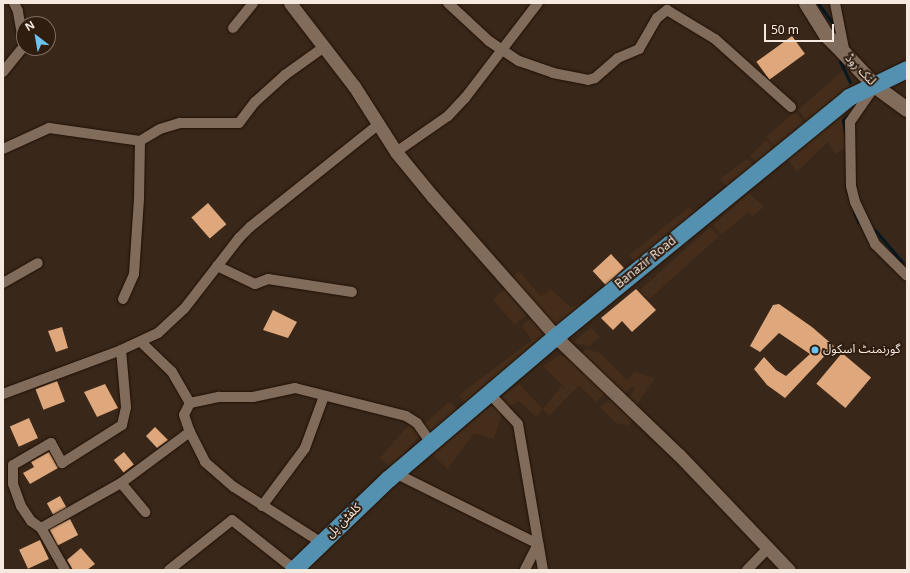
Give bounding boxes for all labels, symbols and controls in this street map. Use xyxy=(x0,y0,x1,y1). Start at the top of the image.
text: N xyxy=(20,14,40,38)
north arrow xyxy=(16,16,56,56)
scale bar xyxy=(766,16,836,42)
text: 50 m xyxy=(771,18,799,43)
street label: لنک روڈ xyxy=(842,51,878,89)
street label: Banazir Road xyxy=(613,234,679,292)
place label: گورنمنٹ اسکول xyxy=(823,343,901,357)
marker: گورنمنٹ اسکول xyxy=(810,345,820,355)
street label: کلفٹن پل xyxy=(323,501,365,541)

